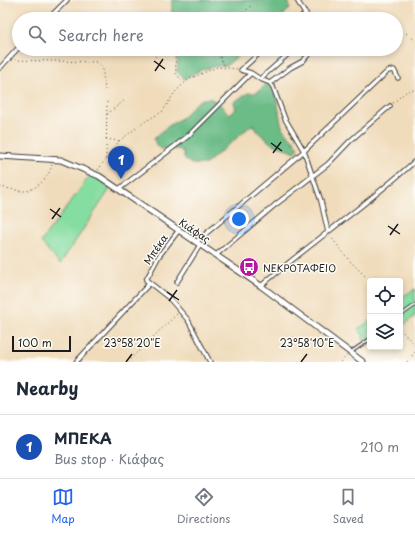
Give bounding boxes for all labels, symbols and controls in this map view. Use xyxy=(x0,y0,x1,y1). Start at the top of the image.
search box xyxy=(12,12,403,56)
icon: search xyxy=(26,23,48,45)
text: Search here xyxy=(58,23,144,46)
pin: 1 xyxy=(108,146,134,179)
your location xyxy=(229,209,249,229)
street label: Κιάφας xyxy=(176,214,214,246)
street label: Μπέκα xyxy=(139,231,171,267)
bus stop icon: ΝΕΚΡΟΤΑΦΕΙΟ xyxy=(238,256,260,278)
place label: ΝΕΚΡΟΤΑΦΕΙΟ xyxy=(263,260,336,275)
map controls xyxy=(367,278,403,350)
button: locate xyxy=(367,278,403,314)
button: layers xyxy=(367,314,403,350)
scale bar xyxy=(12,334,71,353)
text: 100 m xyxy=(18,334,52,351)
text: 23°58'20"E xyxy=(103,335,161,350)
text: 23°58'10"E xyxy=(280,335,334,350)
text: Nearby xyxy=(16,375,78,401)
text: ΜΠΕΚΑ xyxy=(54,426,112,449)
text: 1 xyxy=(26,437,32,456)
text: 210 m xyxy=(360,437,399,456)
text: Bus stop · Κιάφας xyxy=(54,449,164,468)
tab: Map xyxy=(51,486,75,527)
tab: Directions xyxy=(177,486,230,527)
tab: Saved xyxy=(333,486,364,527)

